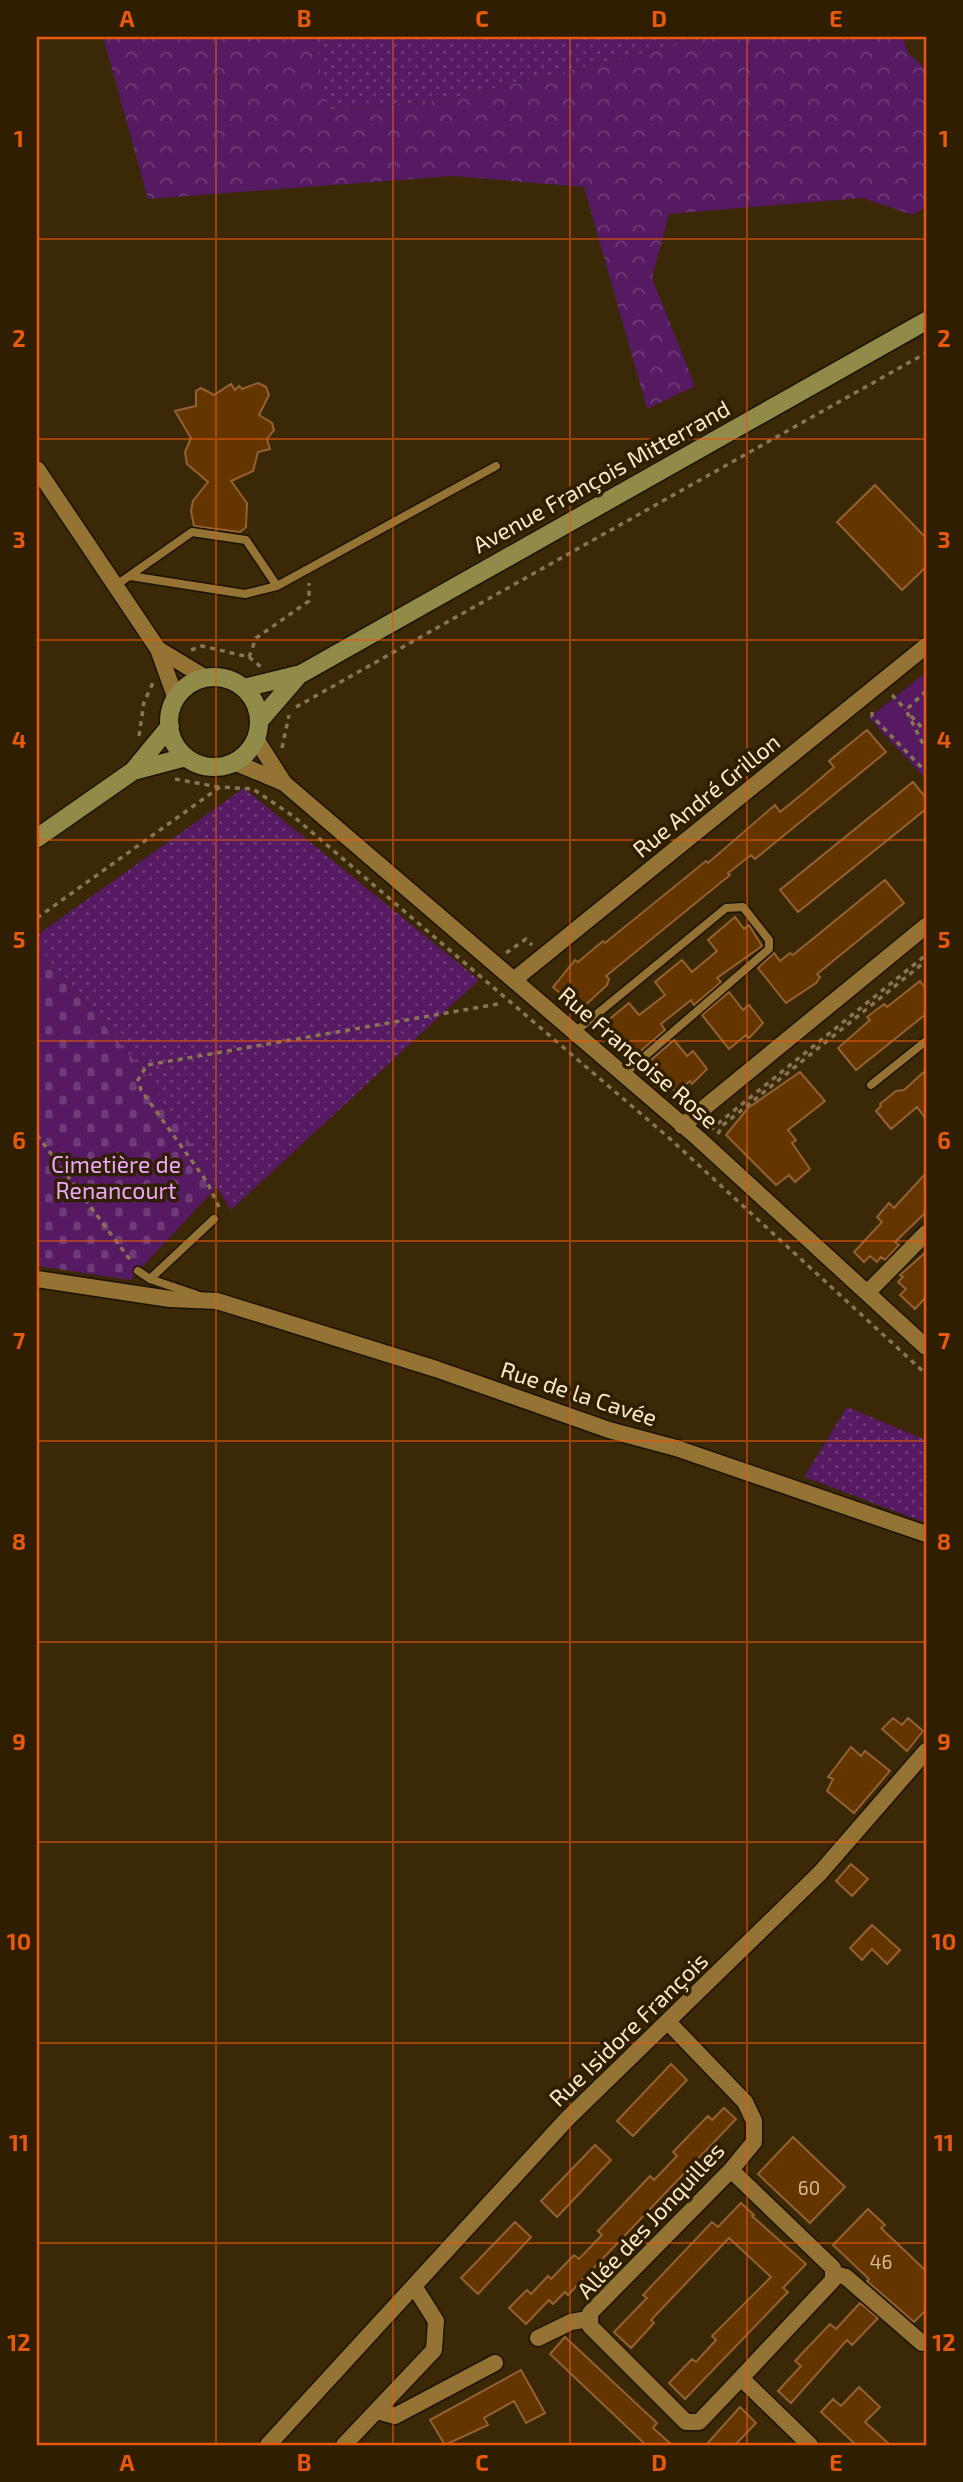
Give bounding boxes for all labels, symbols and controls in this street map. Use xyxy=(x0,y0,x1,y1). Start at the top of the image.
text: A xyxy=(119,4,135,32)
text: B xyxy=(297,4,311,32)
text: C xyxy=(475,4,489,32)
text: D xyxy=(651,4,667,32)
text: E xyxy=(829,4,843,32)
text: 1 xyxy=(14,124,24,152)
text: 1 xyxy=(939,124,949,152)
text: 2 xyxy=(12,324,26,352)
text: 2 xyxy=(937,324,951,352)
street label: Avenue François Mitterrand xyxy=(468,394,735,559)
text: 3 xyxy=(12,525,26,553)
text: 3 xyxy=(937,525,951,553)
text: 4 xyxy=(12,725,26,753)
text: 4 xyxy=(937,725,951,753)
street label: Rue André Grillon xyxy=(627,727,785,863)
text: 5 xyxy=(13,925,25,953)
text: 5 xyxy=(938,925,950,953)
street label: Rue Françoise Rose xyxy=(553,980,724,1135)
text: 6 xyxy=(12,1126,26,1154)
text: 6 xyxy=(937,1126,951,1154)
park label: Cimetière de Renancourt xyxy=(51,1150,181,1204)
text: 7 xyxy=(13,1326,25,1354)
text: 7 xyxy=(938,1326,950,1354)
street label: Rue de la Cavée xyxy=(497,1355,661,1431)
text: 8 xyxy=(12,1527,26,1555)
text: 8 xyxy=(937,1527,951,1555)
text: 9 xyxy=(12,1727,26,1755)
text: 9 xyxy=(937,1727,951,1755)
text: 10 xyxy=(7,1927,31,1955)
text: 10 xyxy=(932,1927,956,1955)
street label: Rue Isidore François xyxy=(543,1946,714,2113)
text: 11 xyxy=(9,2128,29,2156)
text: 11 xyxy=(934,2128,954,2156)
street label: Allée des Jonquilles xyxy=(570,2136,730,2304)
house number: 60 xyxy=(798,2176,820,2199)
house number: 46 xyxy=(870,2250,892,2273)
text: 12 xyxy=(7,2328,31,2356)
text: 12 xyxy=(932,2328,956,2356)
text: A xyxy=(119,2448,135,2476)
text: B xyxy=(297,2448,311,2476)
text: C xyxy=(475,2448,489,2476)
text: D xyxy=(651,2448,667,2476)
text: E xyxy=(829,2448,843,2476)

